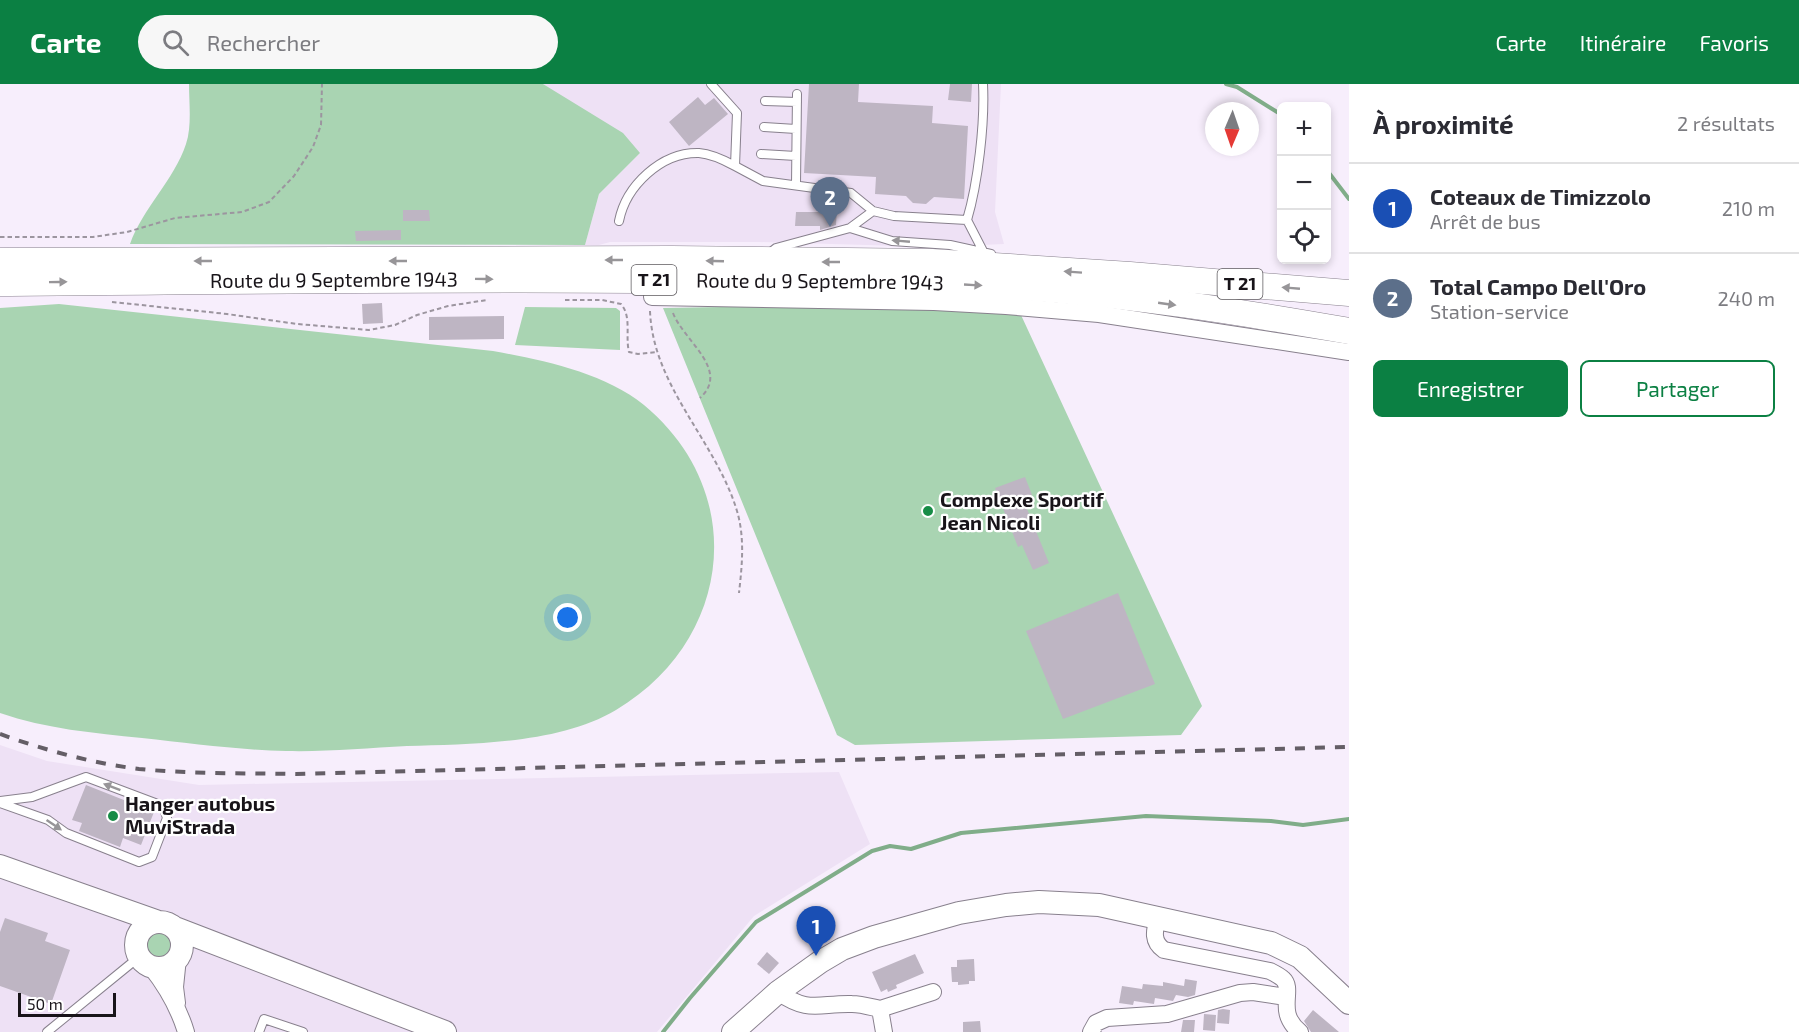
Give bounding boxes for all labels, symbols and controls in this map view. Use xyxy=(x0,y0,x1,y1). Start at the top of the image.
search box xyxy=(138,15,558,69)
text: Carte xyxy=(30,25,102,59)
icon: search xyxy=(159,26,192,59)
text: Rechercher xyxy=(207,29,320,55)
text: Carte xyxy=(1495,30,1547,55)
text: Itinéraire xyxy=(1580,30,1666,55)
text: Favoris xyxy=(1699,30,1769,55)
north arrow xyxy=(1205,102,1259,156)
map controls xyxy=(1277,102,1331,264)
button: + xyxy=(1277,102,1331,156)
text: À proximité xyxy=(1373,108,1514,139)
text: 2 résultats xyxy=(1677,111,1775,135)
button: − xyxy=(1277,156,1331,210)
pin: 2 xyxy=(810,178,850,227)
text: Coteaux de Timizzolo xyxy=(1430,183,1651,209)
text: 1 xyxy=(1388,196,1397,220)
text: 210 m xyxy=(1722,196,1775,220)
text: Arrêt de bus xyxy=(1430,209,1541,233)
button: locate xyxy=(1277,210,1331,264)
one-way arrow xyxy=(891,236,910,246)
one-way arrow xyxy=(604,255,623,265)
one-way arrow xyxy=(193,256,212,266)
one-way arrow xyxy=(388,256,407,266)
one-way arrow xyxy=(706,256,725,265)
one-way arrow xyxy=(822,257,841,267)
road number: T 21 xyxy=(632,265,676,295)
street label: Route du 9 Septembre 1943 xyxy=(210,266,458,292)
one-way arrow xyxy=(1063,267,1082,276)
street label: Route du 9 Septembre 1943 xyxy=(696,268,944,294)
road number: T 21 xyxy=(1218,269,1262,299)
text: Total Campo Dell'Oro xyxy=(1430,273,1646,299)
one-way arrow xyxy=(475,274,494,284)
one-way arrow xyxy=(49,277,68,287)
one-way arrow xyxy=(964,280,983,289)
one-way arrow xyxy=(1281,283,1300,293)
text: 2 xyxy=(1387,286,1398,310)
text: 240 m xyxy=(1717,286,1775,310)
one-way arrow xyxy=(1158,299,1177,308)
text: Station-service xyxy=(1430,299,1569,323)
button: Enregistrer xyxy=(1373,360,1568,417)
button: Partager xyxy=(1580,360,1775,417)
place label: Complexe Sportif Jean Nicoli xyxy=(940,487,1104,534)
marker: Complexe Sportif Jean Nicoli xyxy=(921,504,935,518)
your location xyxy=(553,603,582,632)
one-way arrow xyxy=(103,781,121,791)
place label: Hanger autobus MuviStrada xyxy=(125,791,275,838)
marker: Hanger autobus MuviStrada xyxy=(106,809,120,823)
one-way arrow xyxy=(46,819,62,830)
pin: 1 xyxy=(796,906,836,956)
scale bar xyxy=(18,990,116,1018)
text: 50 m xyxy=(27,994,63,1013)

